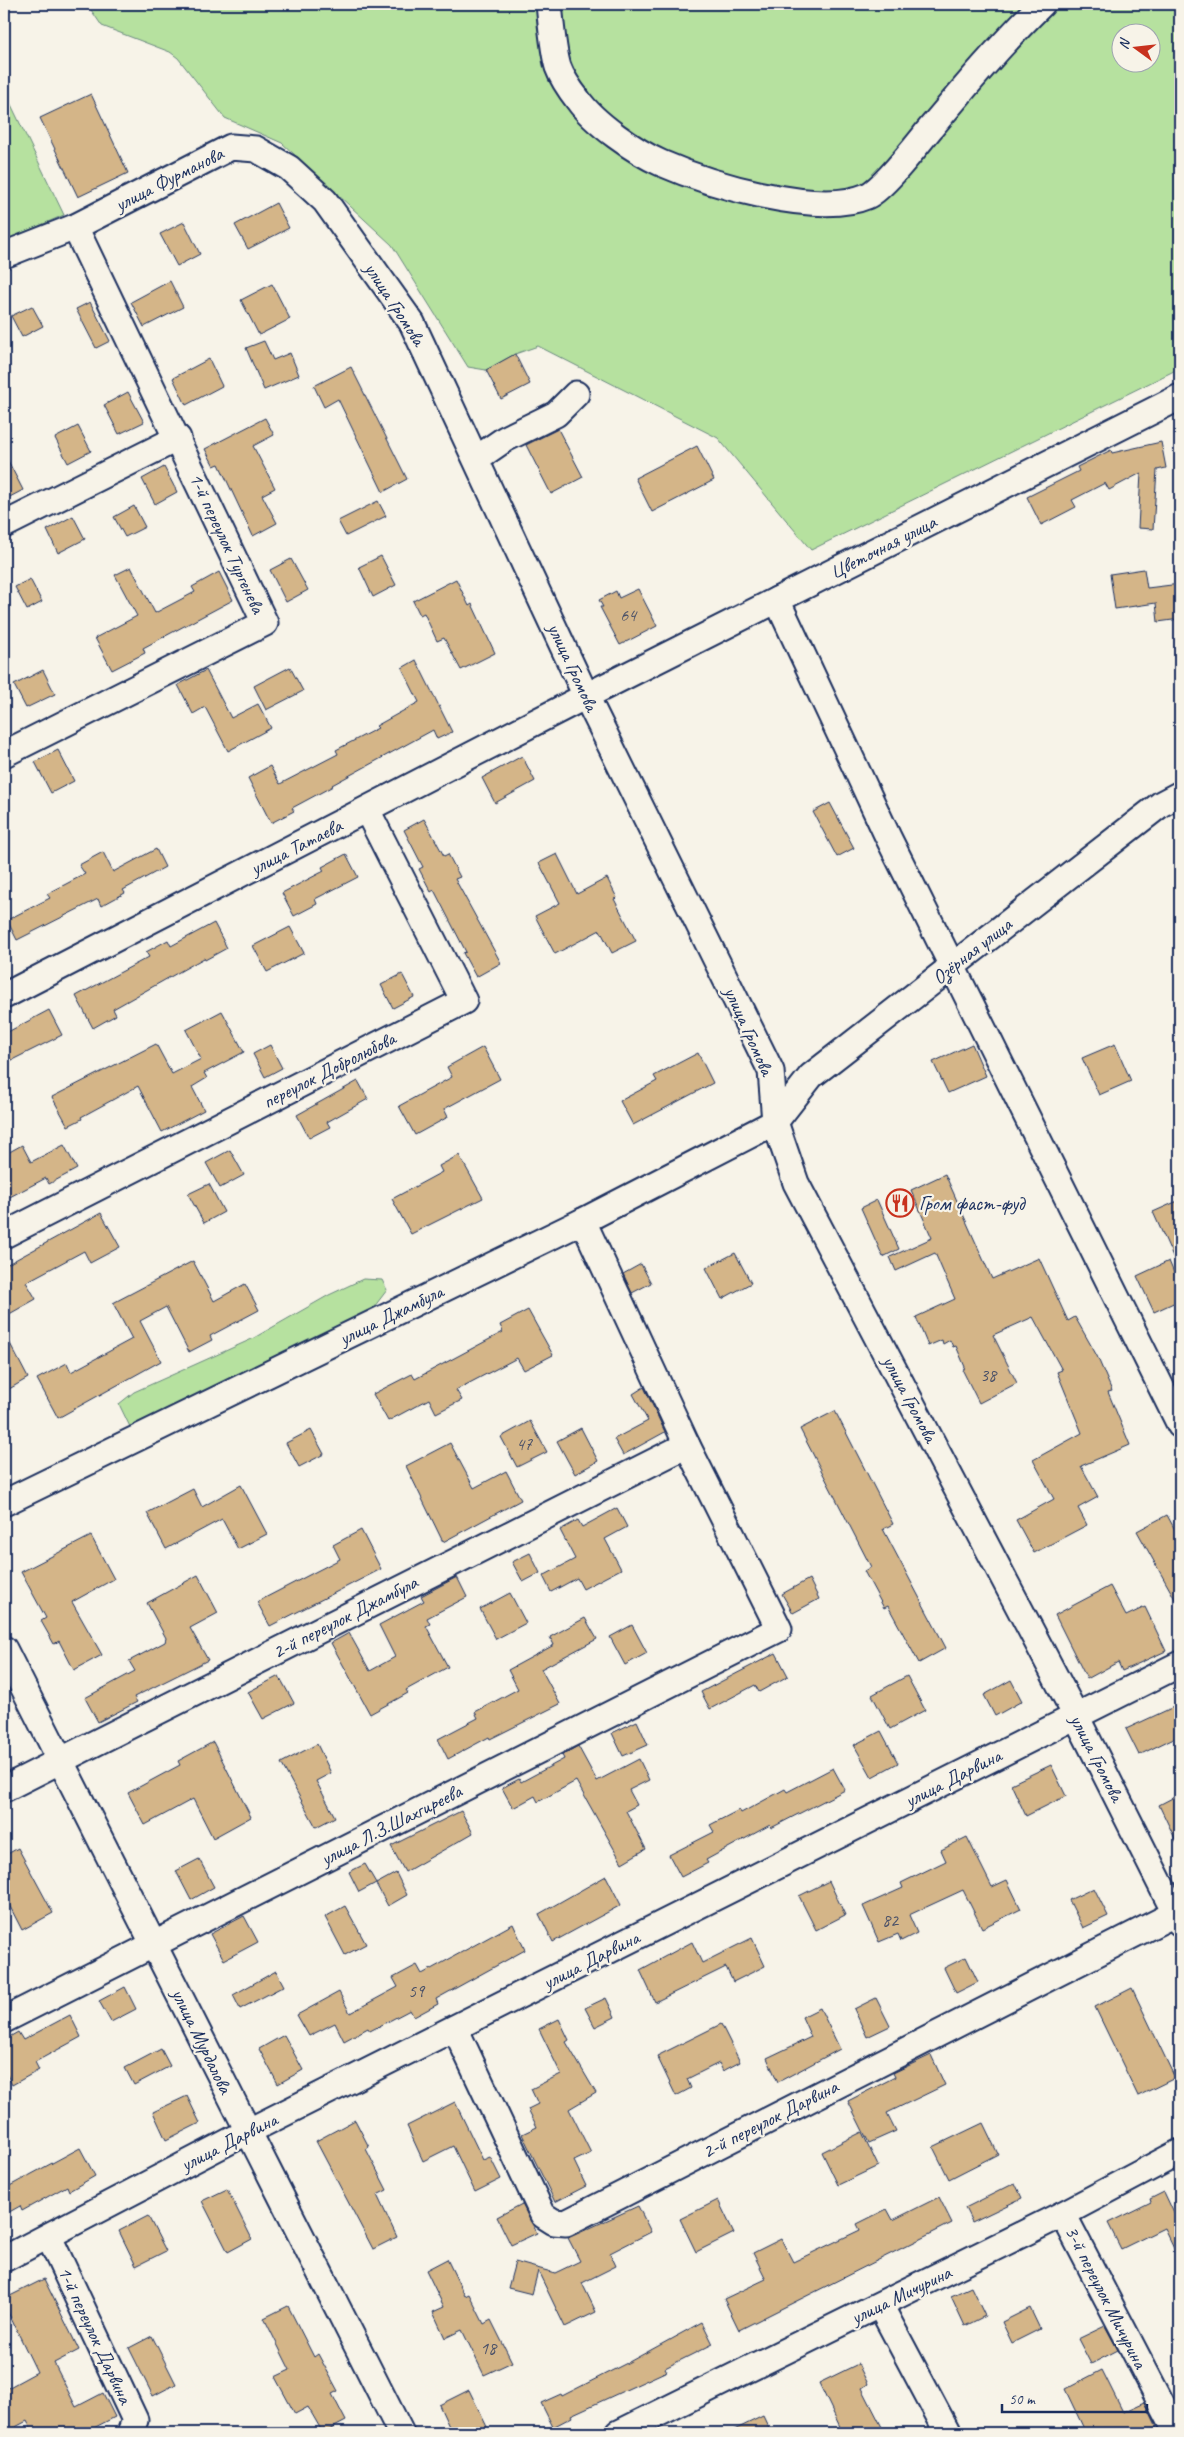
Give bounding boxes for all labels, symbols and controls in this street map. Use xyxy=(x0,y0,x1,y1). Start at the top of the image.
north arrow xyxy=(1112,22,1162,72)
text: N xyxy=(1115,36,1134,51)
street label: улица Фурманова xyxy=(110,140,229,217)
street label: улица Громова xyxy=(358,257,432,352)
street label: 1-й переулок Тургенева xyxy=(184,469,271,619)
street label: Цветочная улица xyxy=(826,509,942,585)
house number: 64 xyxy=(620,604,638,626)
street label: улица Громова xyxy=(541,618,605,717)
street label: улица Татаева xyxy=(245,813,347,881)
street label: Озёрная улица xyxy=(927,911,1019,991)
street label: улица Громова xyxy=(718,982,780,1081)
street label: переулок Добролюбова xyxy=(258,1025,401,1114)
restaurant icon: Гром фаст-фуд xyxy=(885,1188,915,1218)
place label: Гром фаст-фуд xyxy=(919,1191,1026,1216)
street label: улица Джамбула xyxy=(334,1278,449,1351)
street label: улица Громова xyxy=(876,1351,944,1448)
house number: 38 xyxy=(980,1364,998,1386)
house number: 47 xyxy=(516,1433,533,1455)
street label: 2-й переулок Джамбула xyxy=(268,1569,423,1664)
street label: улица Громова xyxy=(1064,1709,1130,1807)
street label: улица Дарвина xyxy=(900,1742,1007,1813)
street label: улица Л.З.Шахгиреева xyxy=(315,1778,468,1872)
house number: 82 xyxy=(882,1909,900,1931)
street label: улица Дарвина xyxy=(538,1924,645,1995)
house number: 59 xyxy=(408,1980,426,2002)
street label: улица Мурдалова xyxy=(165,1983,239,2099)
street label: 2-й переулок Дарвина xyxy=(698,2073,843,2164)
street label: улица Дарвина xyxy=(176,2106,283,2177)
street label: 3-й переулок Мичурина xyxy=(1059,2221,1154,2374)
street label: улица Мичурина xyxy=(846,2259,956,2331)
street label: 1-й переулок Дарвина xyxy=(52,2262,138,2409)
house number: 18 xyxy=(480,2337,498,2359)
scale bar xyxy=(1002,2382,1146,2414)
text: 50 m xyxy=(1009,2390,1036,2409)

